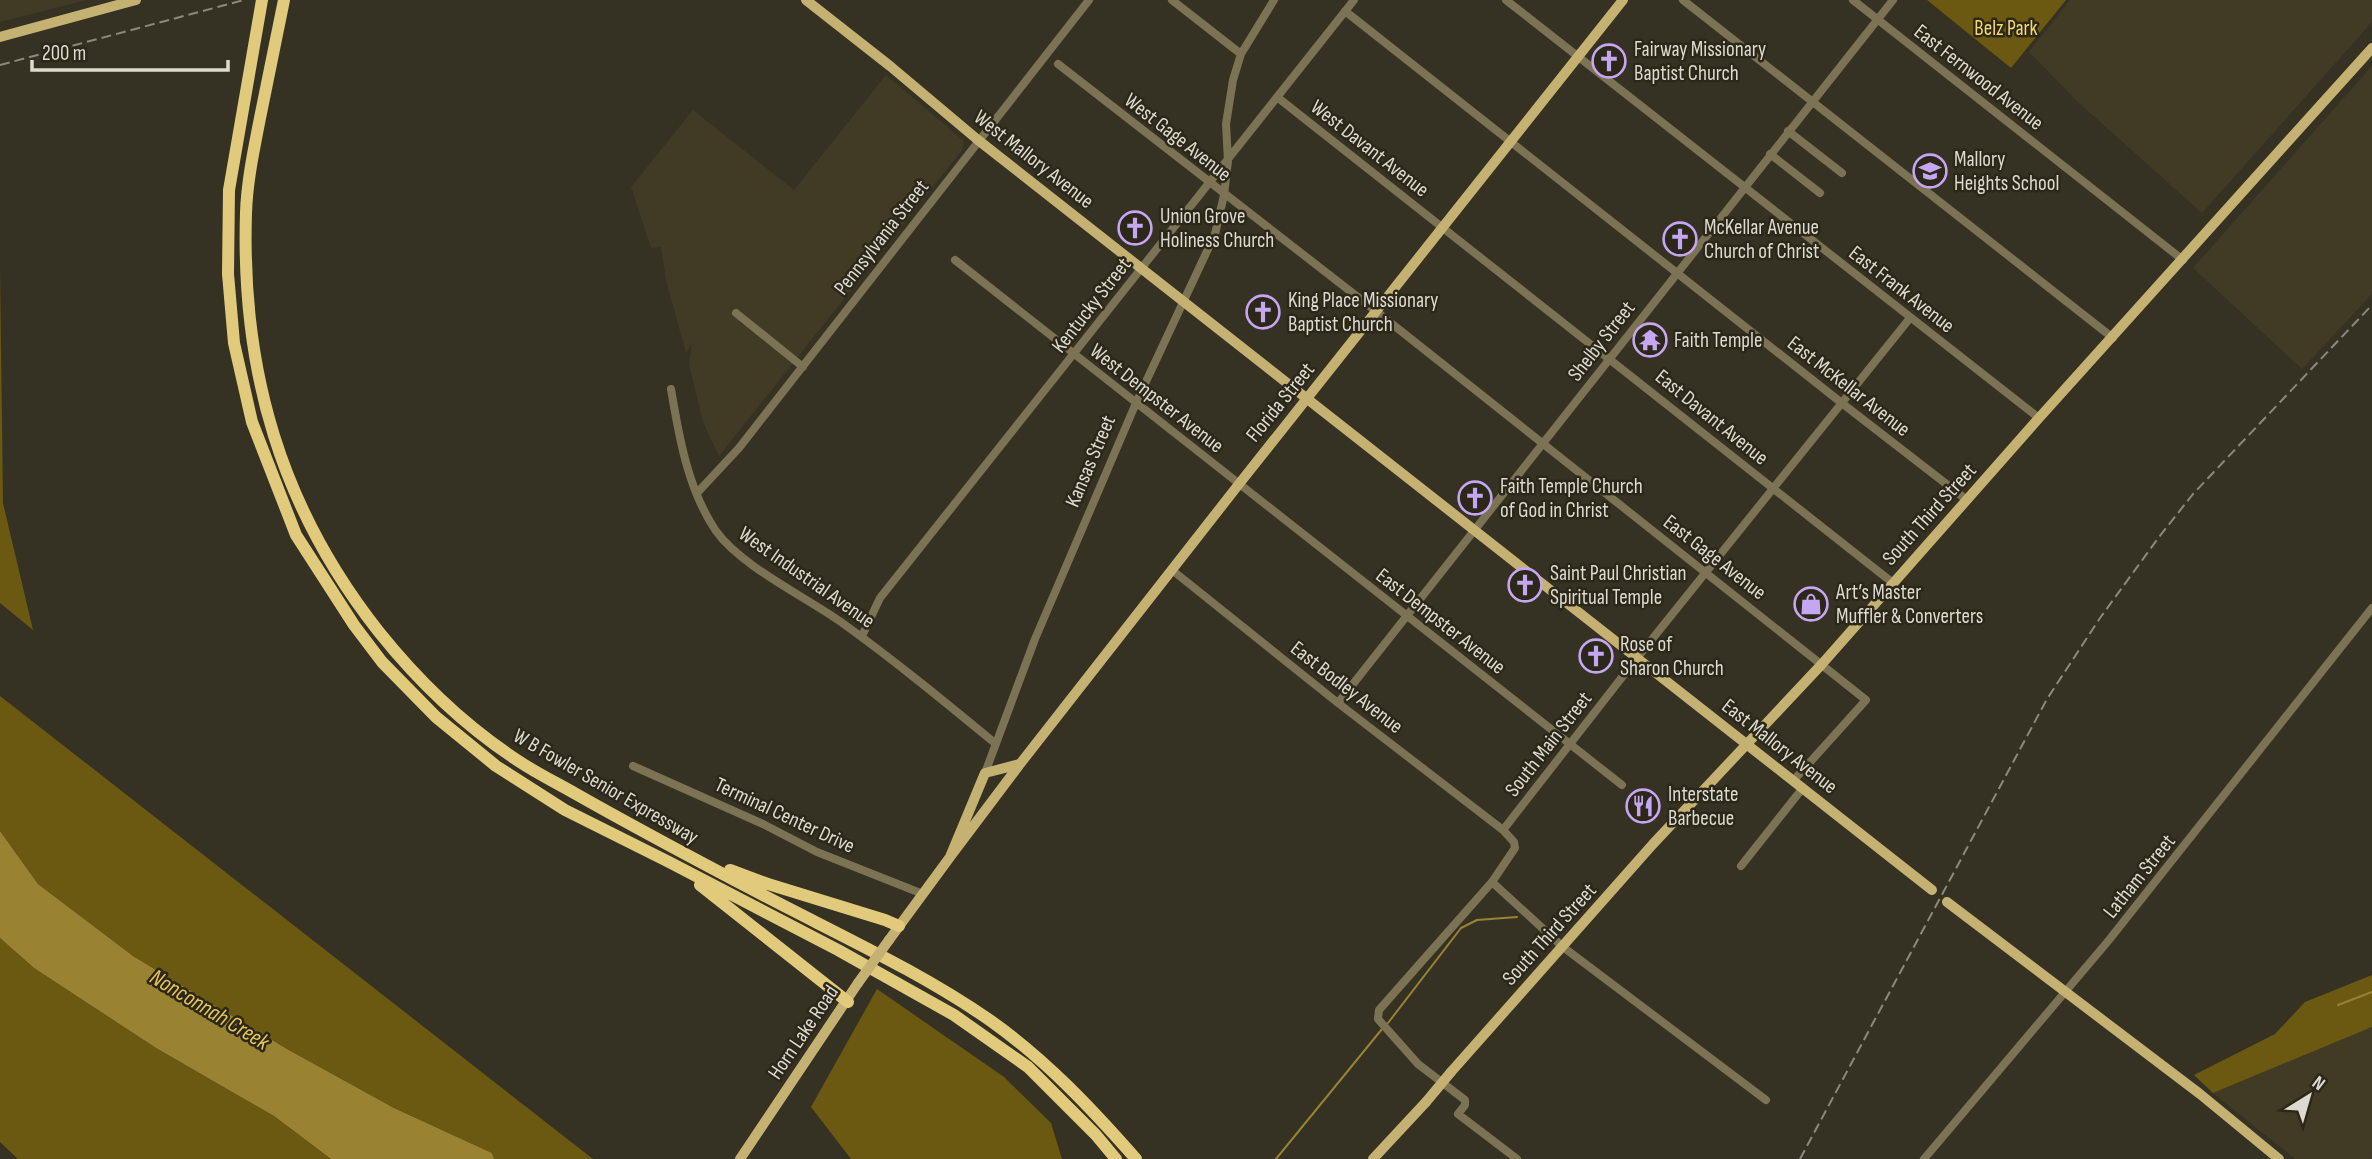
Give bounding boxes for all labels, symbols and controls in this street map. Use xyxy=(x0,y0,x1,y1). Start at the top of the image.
park label: Belz Park xyxy=(1974,16,2038,41)
street label: East Fernwood Avenue xyxy=(1909,19,2048,136)
scale bar xyxy=(32,28,228,72)
place label: Fairway Missionary Baptist Church xyxy=(1634,37,1766,86)
text: 200 m xyxy=(42,41,86,66)
church icon: Fairway Missionary Baptist Church xyxy=(1590,42,1628,80)
street label: West Gage Avenue xyxy=(1119,88,1236,187)
street label: West Davant Avenue xyxy=(1306,94,1434,202)
street label: West Mallory Avenue xyxy=(969,105,1099,214)
place label: Mallory Heights School xyxy=(1954,147,2059,196)
school or university icon: Mallory Heights School xyxy=(1911,152,1949,190)
street label: Pennsylvania Street xyxy=(829,175,934,300)
place label: Union Grove Holiness Church xyxy=(1160,204,1274,253)
church icon: Union Grove Holiness Church xyxy=(1116,209,1154,247)
place label: McKellar Avenue Church of Christ xyxy=(1704,215,1819,264)
church icon: McKellar Avenue Church of Christ xyxy=(1661,220,1699,258)
street label: East Frank Avenue xyxy=(1844,240,1959,338)
street label: Kentucky Street xyxy=(1046,253,1136,358)
place label: King Place Missionary Baptist Church xyxy=(1288,288,1438,337)
church icon: King Place Missionary Baptist Church xyxy=(1244,293,1282,331)
street label: Shelby Street xyxy=(1562,296,1640,386)
temple icon: Faith Temple xyxy=(1631,321,1669,359)
place label: Faith Temple xyxy=(1674,328,1762,353)
street label: East McKellar Avenue xyxy=(1782,331,1915,442)
street label: West Dempster Avenue xyxy=(1085,338,1229,458)
street label: Florida Street xyxy=(1241,358,1320,447)
street label: East Davant Avenue xyxy=(1650,364,1773,471)
street label: Kansas Street xyxy=(1060,412,1121,511)
street label: South Third Street xyxy=(1877,458,1982,570)
place label: Faith Temple Church of God in Christ xyxy=(1500,474,1643,523)
church icon: Faith Temple Church of God in Christ xyxy=(1456,479,1494,517)
street label: East Gage Avenue xyxy=(1658,509,1771,605)
street label: West Industrial Avenue xyxy=(734,521,880,634)
place label: Saint Paul Christian Spiritual Temple xyxy=(1550,561,1687,610)
street label: East Dempster Avenue xyxy=(1371,563,1510,680)
church icon: Saint Paul Christian Spiritual Temple xyxy=(1506,566,1544,604)
place label: Art’s Master Muffler & Converters xyxy=(1835,580,1983,629)
shop icon: Art’s Master Muffler & Converters xyxy=(1792,585,1830,623)
place label: Rose of Sharon Church xyxy=(1620,632,1724,681)
street label: East Bodley Avenue xyxy=(1286,636,1408,739)
church icon: Rose of Sharon Church xyxy=(1577,637,1615,675)
street label: South Main Street xyxy=(1500,687,1597,802)
street label: East Mallory Avenue xyxy=(1717,694,1842,799)
street label: W B Fowler Senior Expressway xyxy=(509,723,703,850)
street label: Terminal Center Drive xyxy=(711,772,859,859)
place label: Interstate Barbecue xyxy=(1668,782,1738,831)
restaurant icon: Interstate Barbecue xyxy=(1624,787,1662,825)
street label: Latham Street xyxy=(2098,829,2181,923)
street label: South Third Street xyxy=(1497,878,1602,990)
water label: Nonconnah Creek xyxy=(145,963,275,1057)
street label: Horn Lake Road xyxy=(763,981,844,1084)
north arrow xyxy=(2274,1061,2344,1131)
text: N xyxy=(2307,1071,2329,1096)

